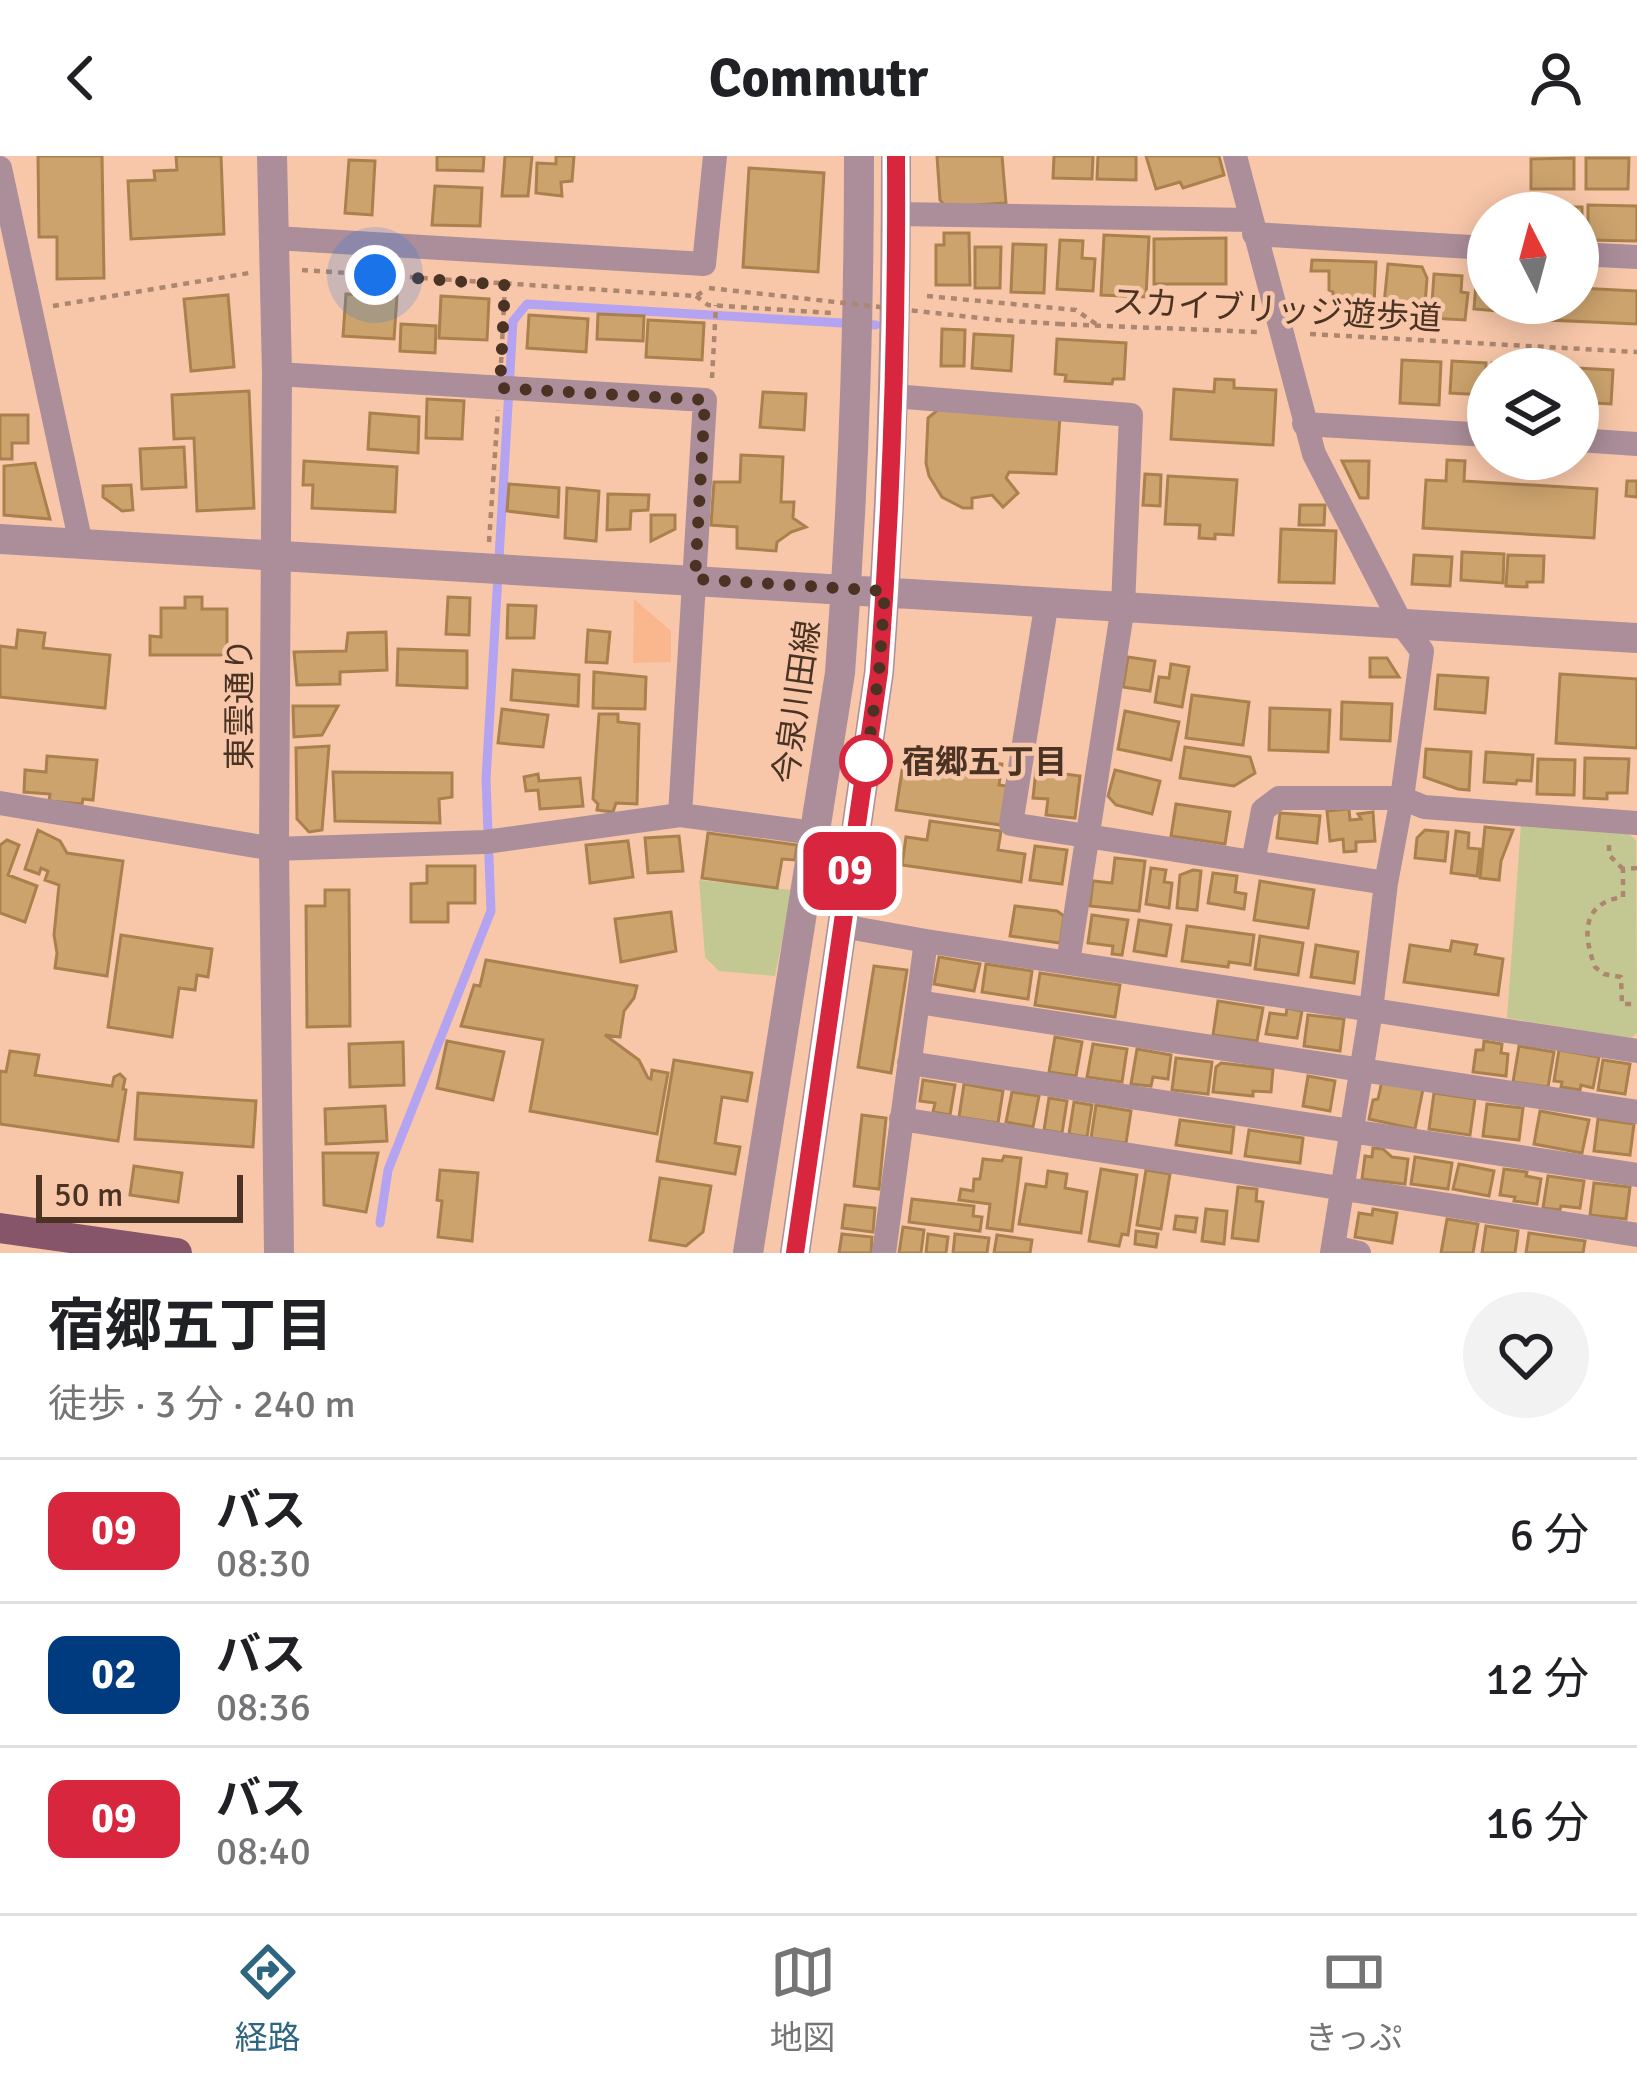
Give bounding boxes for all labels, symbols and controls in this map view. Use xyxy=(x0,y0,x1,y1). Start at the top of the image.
icon: back xyxy=(48,45,114,111)
text: Commutr xyxy=(709,45,928,112)
icon: person xyxy=(1523,45,1589,111)
north arrow xyxy=(1467,192,1599,324)
map controls xyxy=(1467,192,1599,480)
your location xyxy=(345,245,405,305)
street label: スカイブリッジ遊歩道 xyxy=(1111,281,1443,340)
button: layers xyxy=(1467,348,1599,480)
street label: 今泉川田線 xyxy=(766,618,829,787)
street label: 東雲通り xyxy=(220,638,261,770)
marker: 宿郷五丁目 xyxy=(841,736,891,786)
place label: 宿郷五丁目 xyxy=(902,742,1067,783)
line badge: 09 xyxy=(796,832,904,910)
text: 09 xyxy=(827,845,873,896)
scale bar xyxy=(36,1169,243,1222)
text: 50 m xyxy=(54,1175,123,1216)
text: 宿郷五丁目 xyxy=(48,1291,333,1362)
button: heart xyxy=(1463,1292,1589,1418)
text: 徒歩 · 3 分 · 240 m xyxy=(48,1380,356,1428)
text: バス xyxy=(216,1484,306,1539)
text: 09 xyxy=(91,1505,137,1556)
text: 6 分 xyxy=(1510,1508,1589,1563)
text: 08:30 xyxy=(216,1539,311,1587)
text: バス xyxy=(216,1628,306,1683)
text: 02 xyxy=(91,1649,137,1700)
text: 12 分 xyxy=(1485,1652,1589,1707)
text: 08:36 xyxy=(216,1683,311,1731)
text: バス xyxy=(216,1772,306,1827)
text: 09 xyxy=(91,1793,137,1844)
text: 16 分 xyxy=(1485,1796,1589,1851)
text: 08:40 xyxy=(216,1827,311,1875)
tab: 経路 xyxy=(235,1939,301,2059)
tab: 地図 xyxy=(770,1939,836,2059)
tab: きっぷ xyxy=(1305,1939,1402,2059)

